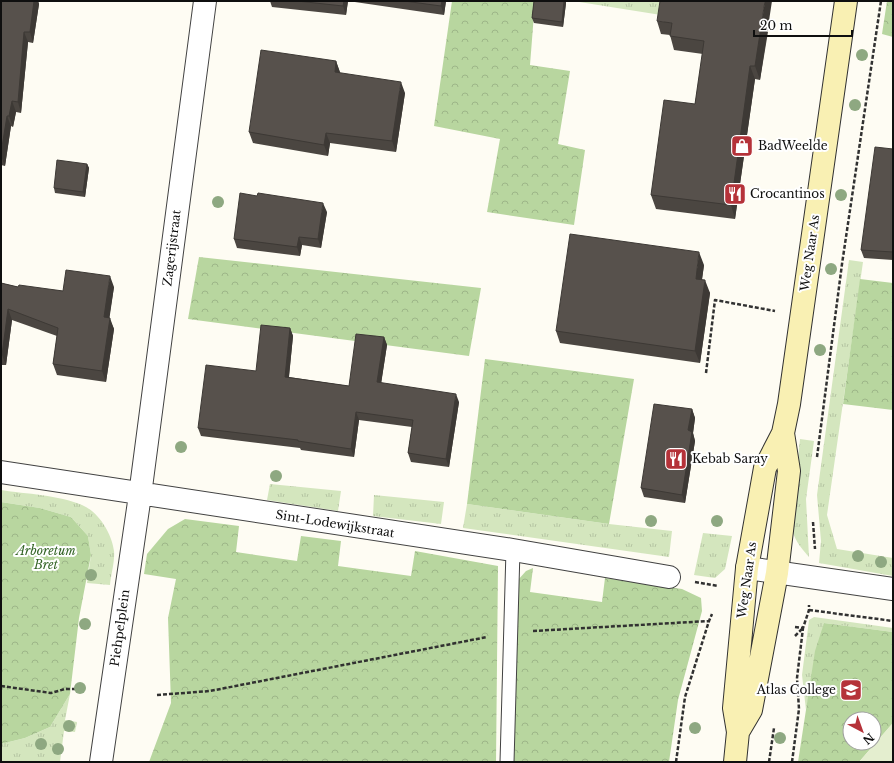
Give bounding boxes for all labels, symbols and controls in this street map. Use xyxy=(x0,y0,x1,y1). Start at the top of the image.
scale bar xyxy=(754,12,852,38)
text: 20 m xyxy=(760,18,792,33)
shop icon: BadWeelde xyxy=(729,133,755,159)
place label: BadWeelde xyxy=(758,138,828,153)
restaurant icon: Crocantinos xyxy=(722,181,748,207)
place label: Crocantinos xyxy=(750,186,825,201)
street label: Zagerijstraat xyxy=(159,208,184,287)
street label: Weg Naar As xyxy=(797,214,822,293)
restaurant icon: Kebab Saray xyxy=(663,446,689,472)
place label: Kebab Saray xyxy=(692,451,768,466)
street label: Sint-Lodewijkstraat xyxy=(274,507,396,540)
street label: Weg Naar As xyxy=(734,541,759,620)
park label: Arboretum Bret xyxy=(14,543,76,572)
street label: Piehpelplein xyxy=(107,588,132,667)
school or university icon: Atlas College xyxy=(838,677,864,703)
place label: Atlas College xyxy=(756,682,836,697)
north arrow xyxy=(842,711,882,751)
text: N xyxy=(860,730,877,748)

